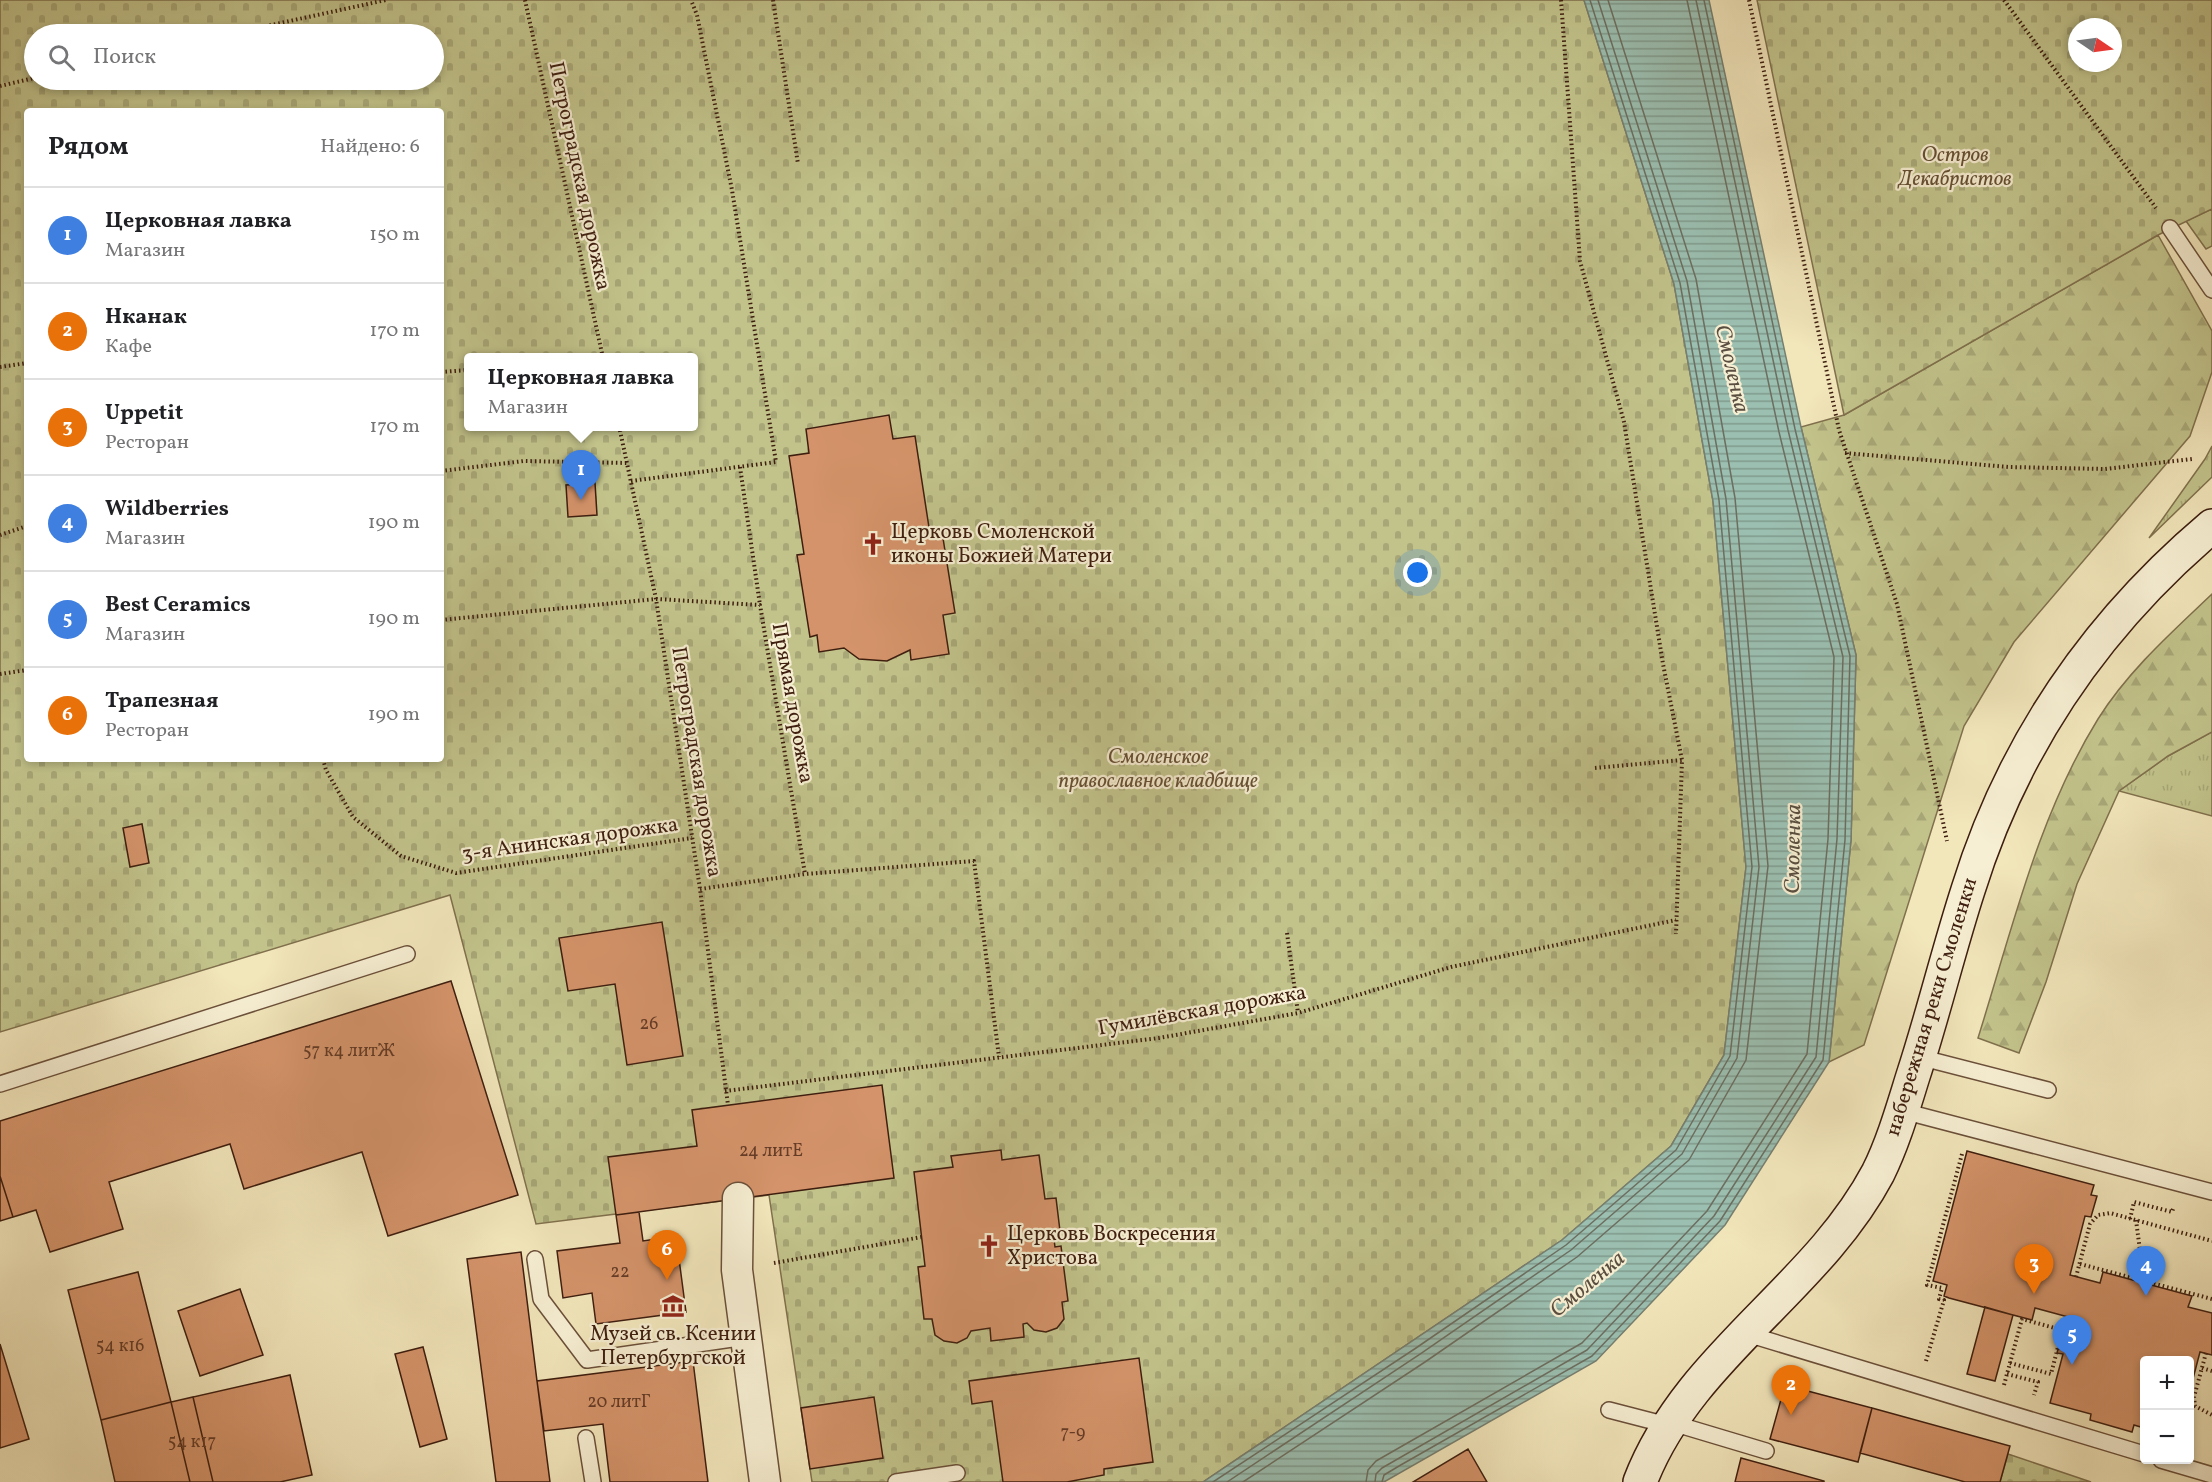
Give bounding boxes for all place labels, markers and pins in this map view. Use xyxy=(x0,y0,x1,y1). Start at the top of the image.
pin: 1 xyxy=(562,450,600,500)
place label: Церковь Смоленской иконы Божией Матери xyxy=(891,518,1112,571)
church icon: Церковь Смоленской иконы Божией Матери xyxy=(860,531,886,557)
place label: Церковь Воскресения Христова xyxy=(1007,1220,1216,1273)
pin: 6 xyxy=(648,1230,686,1280)
church icon: Церковь Воскресения Христова xyxy=(976,1233,1002,1259)
pin: 3 xyxy=(2014,1244,2054,1294)
pin: 4 xyxy=(2126,1246,2166,1296)
museum icon: Музей св. Ксении Петербургской xyxy=(660,1293,686,1319)
pin: 5 xyxy=(2052,1316,2092,1365)
place label: Музей св. Ксении Петербургской xyxy=(590,1320,756,1373)
pin: 2 xyxy=(1772,1366,1810,1415)

